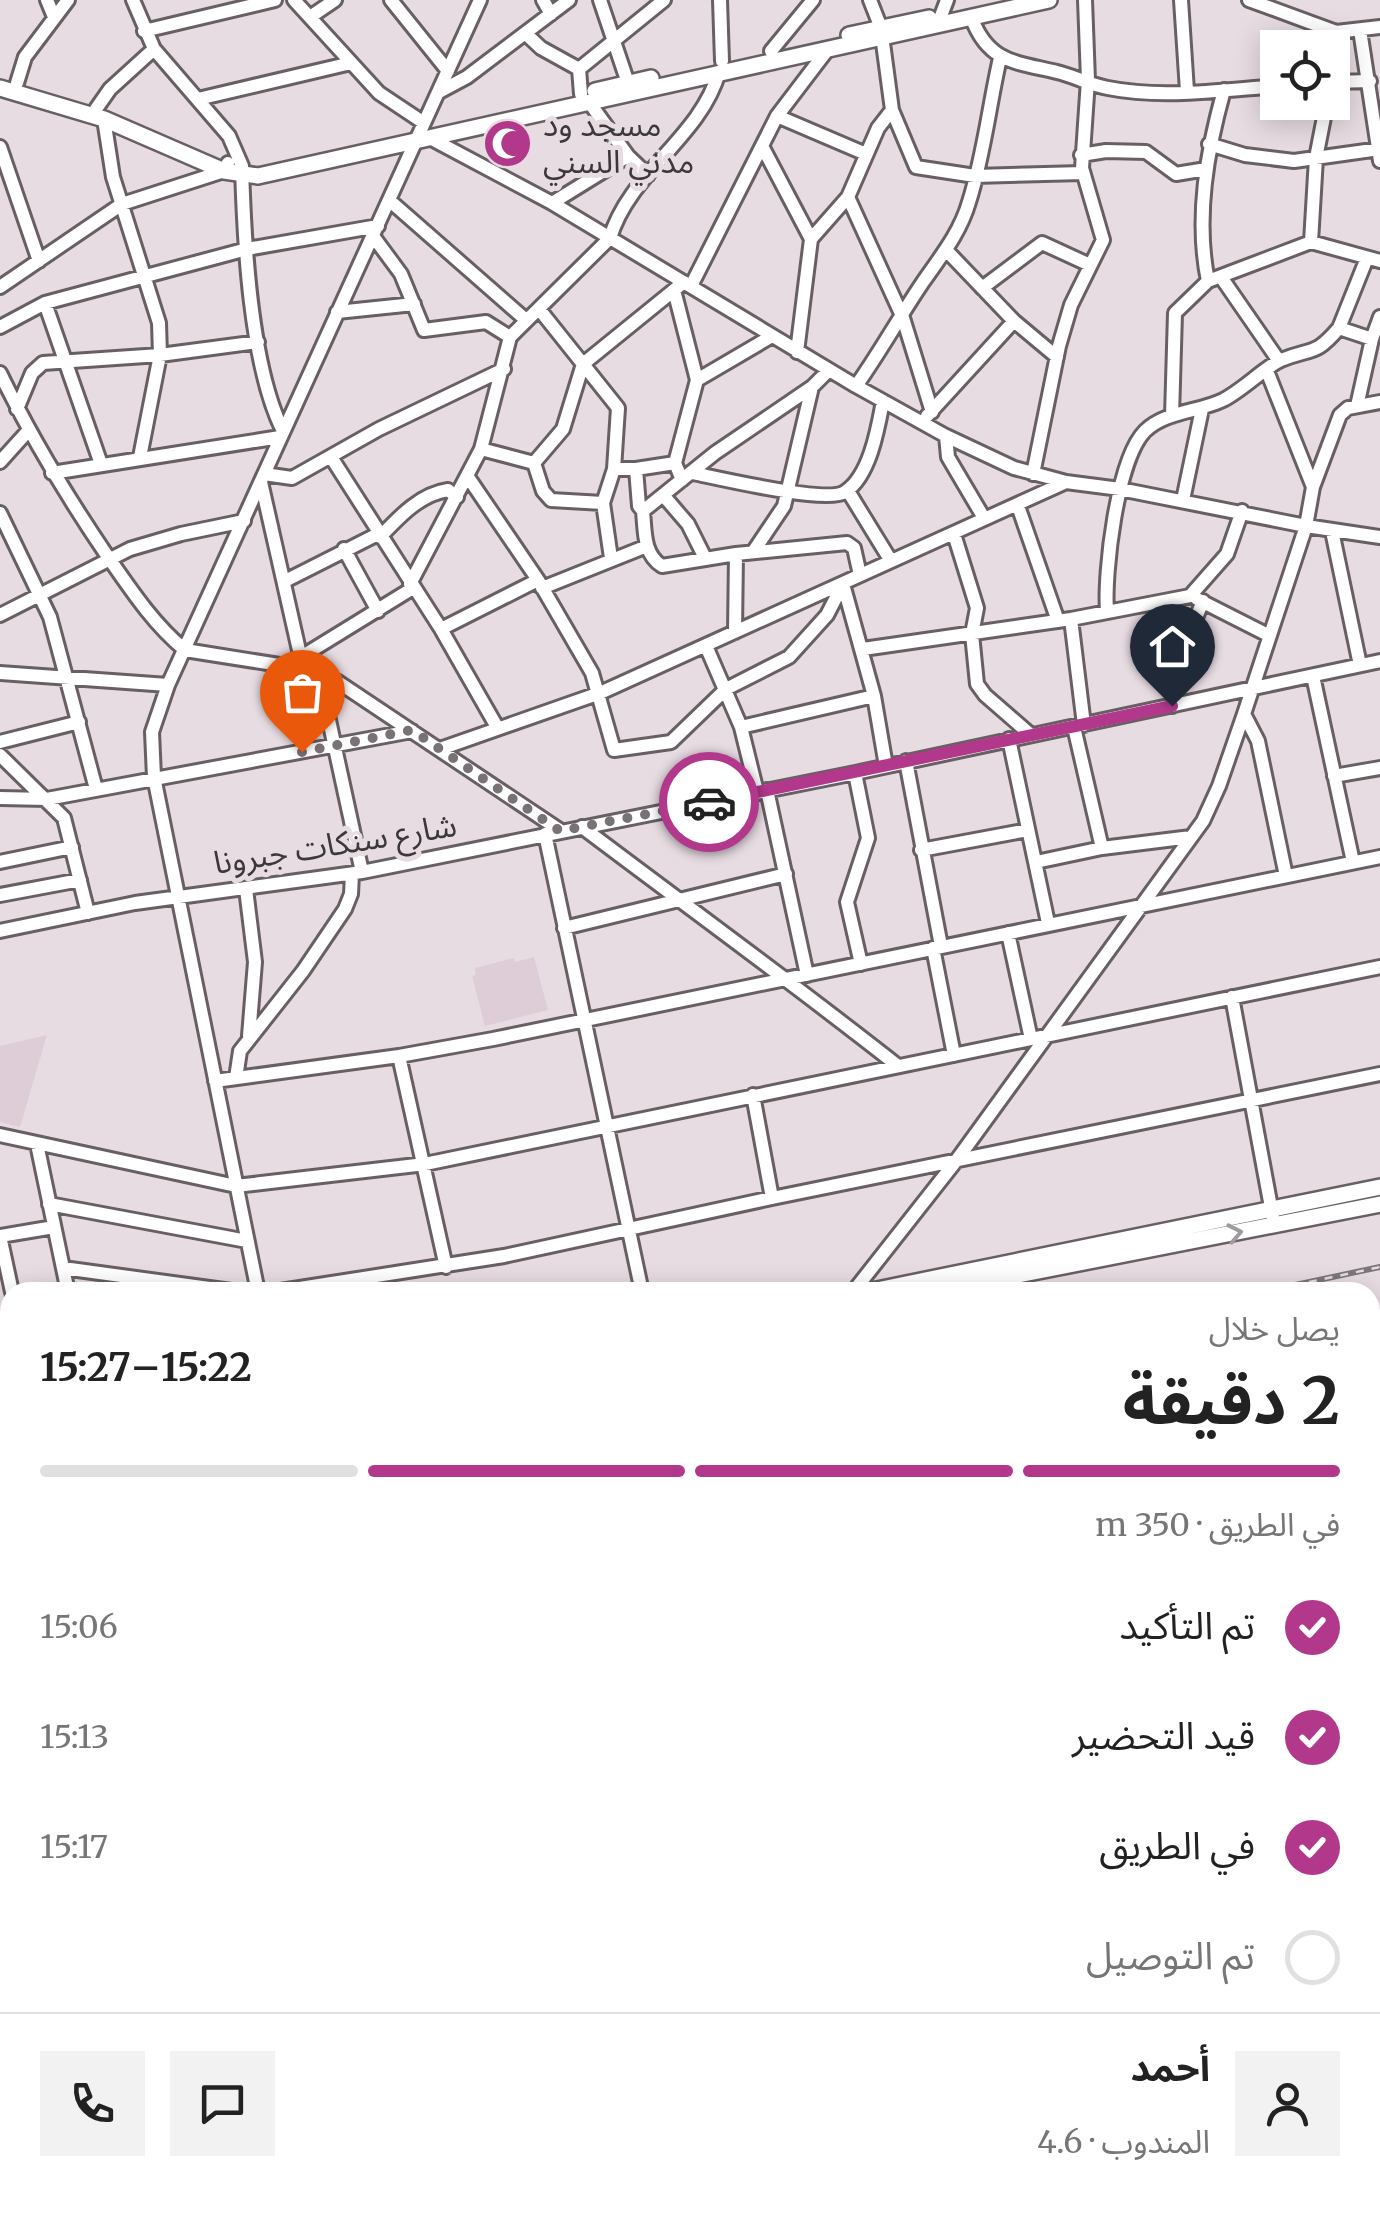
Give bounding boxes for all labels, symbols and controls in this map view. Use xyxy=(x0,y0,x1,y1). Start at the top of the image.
map controls xyxy=(1260,30,1350,120)
button: locate xyxy=(1260,30,1350,120)
place label: مسجد ود مدني السني xyxy=(543,105,694,186)
mosque icon: مسجد ود مدني السني xyxy=(482,117,534,169)
pin xyxy=(1130,604,1215,707)
icon: home xyxy=(1145,619,1200,674)
pin xyxy=(260,650,345,753)
icon: bag xyxy=(275,665,330,720)
courier xyxy=(659,752,759,852)
icon: car xyxy=(682,775,737,830)
street label: شارع سنكات جبرونا xyxy=(211,805,460,887)
one-way arrow xyxy=(1227,1223,1243,1244)
text: يصل خلال xyxy=(1209,1309,1340,1349)
text: 15:22–15:27 xyxy=(40,1344,252,1391)
text: 2 دقيقة xyxy=(1123,1360,1340,1442)
text: في الطريق · 350 m xyxy=(1095,1505,1340,1545)
icon: check xyxy=(1285,1600,1340,1655)
text: تم التأكيد xyxy=(1119,1602,1255,1649)
text: 15:06 xyxy=(40,1607,118,1647)
icon: check xyxy=(1285,1710,1340,1765)
text: قيد التحضير xyxy=(1072,1712,1255,1759)
text: 15:13 xyxy=(40,1717,109,1757)
icon: check xyxy=(1285,1820,1340,1875)
text: في الطريق xyxy=(1099,1822,1255,1869)
text: 15:17 xyxy=(40,1827,108,1867)
text: تم التوصيل xyxy=(1086,1932,1255,1979)
text: أحمد xyxy=(1130,2044,1210,2091)
button: phone xyxy=(40,2051,145,2156)
button: chat xyxy=(170,2051,275,2156)
button: person xyxy=(1235,2051,1340,2156)
text: المندوب · 4.6 xyxy=(1037,2122,1210,2162)

